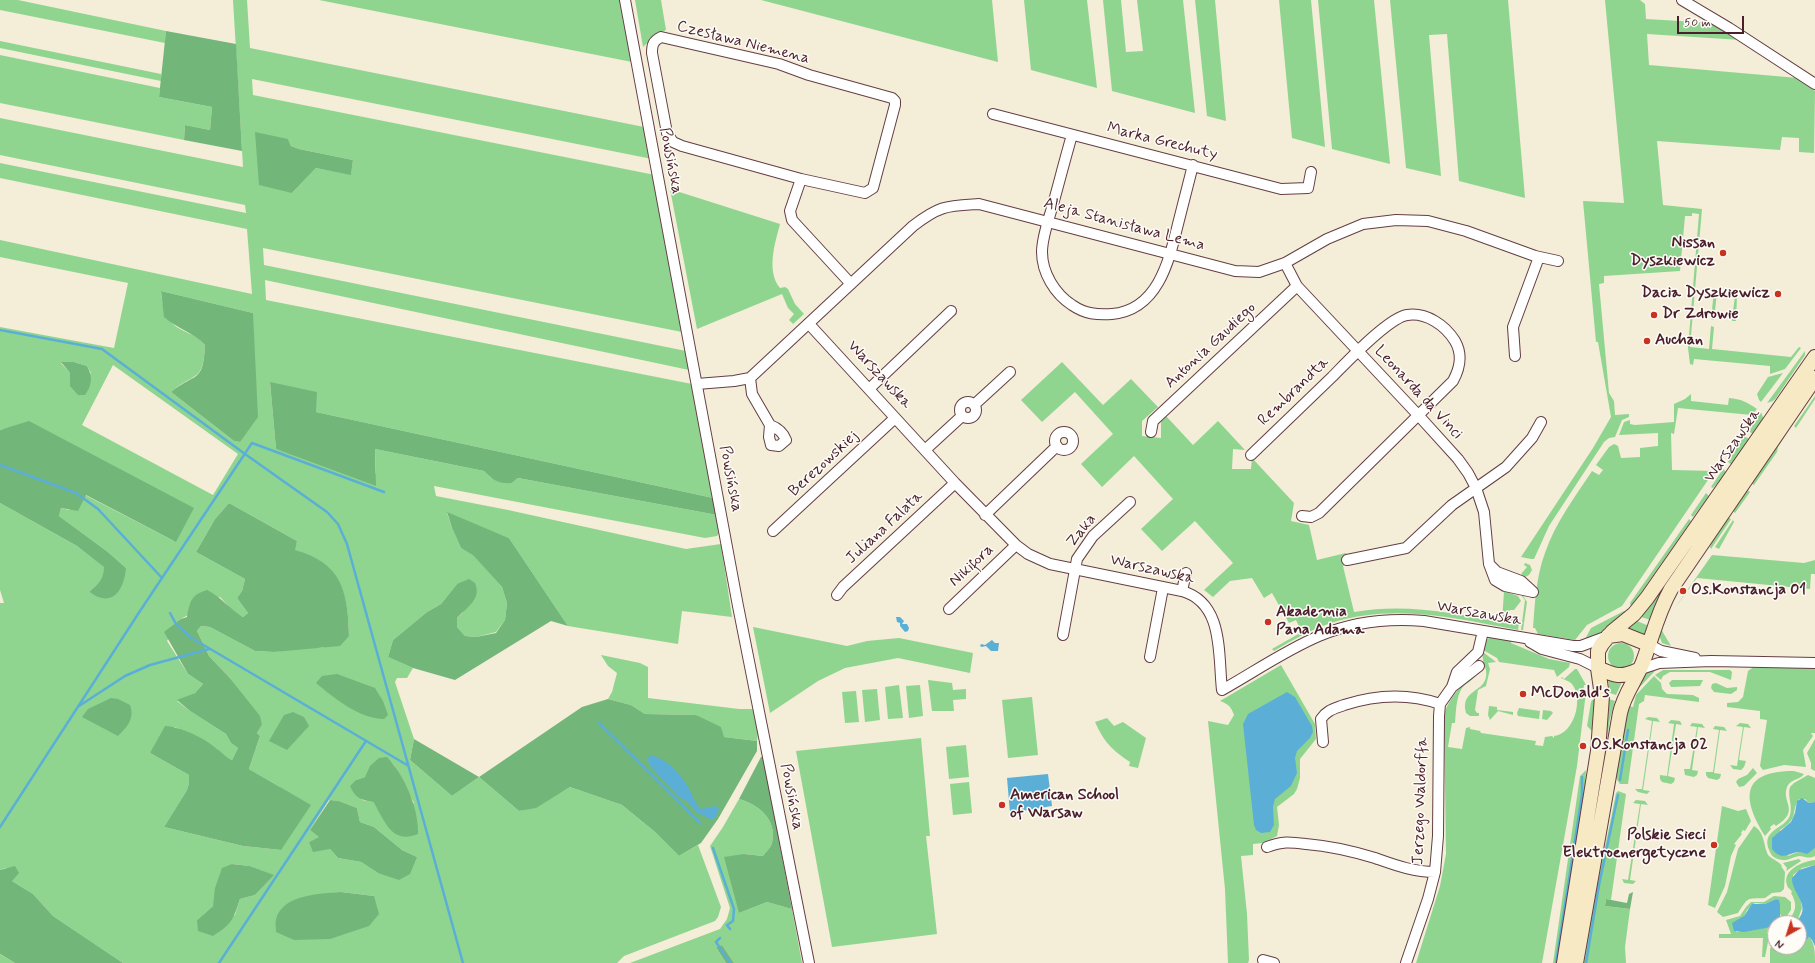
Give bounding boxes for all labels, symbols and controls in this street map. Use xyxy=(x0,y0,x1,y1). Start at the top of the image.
scale bar xyxy=(1679,8,1746,34)
text: 50 m xyxy=(1684,15,1711,31)
street label: Czesława Niemena xyxy=(675,17,811,69)
street label: Marka Grechuty xyxy=(1105,119,1219,165)
street label: Powsińska xyxy=(654,126,686,196)
street label: Aleja Stanisława Lema xyxy=(1041,194,1207,256)
place label: Nissan Dyszkiewicz xyxy=(1630,234,1715,272)
marker: Nissan Dyszkiewicz xyxy=(1718,248,1728,258)
place label: Dacia Dyszkiewicz xyxy=(1641,284,1770,304)
marker: Dacia Dyszkiewicz xyxy=(1773,289,1783,299)
street label: Antonia Gaudiego xyxy=(1161,299,1261,393)
place label: Dr Zdrowie xyxy=(1662,305,1739,325)
marker: Dr Zdrowie xyxy=(1649,310,1659,320)
place label: Auchan xyxy=(1655,331,1703,351)
marker: Auchan xyxy=(1642,336,1652,346)
street label: Warszawska xyxy=(843,337,915,413)
street label: Leonarda da Vinci xyxy=(1370,342,1466,444)
street label: Rembrandta xyxy=(1255,353,1333,431)
street label: Warszawska xyxy=(1701,405,1765,487)
street label: Berezowskiej xyxy=(785,427,863,501)
street label: Powsińska xyxy=(714,444,746,514)
street label: Juliana Falata xyxy=(843,487,927,569)
street label: Zaka xyxy=(1063,511,1101,551)
street label: Nikifora xyxy=(946,541,998,591)
street label: Warszawska xyxy=(1108,551,1196,589)
place label: Os.Konstancja 01 xyxy=(1691,581,1806,601)
marker: Os.Konstancja 01 xyxy=(1678,586,1688,596)
street label: Warszawska xyxy=(1435,597,1523,631)
place label: Akademia Pana Adama xyxy=(1276,603,1364,641)
marker: Akademia Pana Adama xyxy=(1263,617,1273,627)
place label: McDonald's xyxy=(1531,684,1610,704)
marker: McDonald's xyxy=(1518,689,1528,699)
place label: Os.Konstancja 02 xyxy=(1591,736,1708,756)
street label: Jerzego Waldorffa xyxy=(1409,737,1433,865)
marker: Os.Konstancja 02 xyxy=(1578,741,1588,751)
street label: Powsińska xyxy=(775,762,807,832)
place label: American School of Warsaw xyxy=(1010,786,1119,824)
marker: American School of Warsaw xyxy=(997,800,1007,810)
place label: Polskie Sieci Elektroenergetyczne xyxy=(1562,826,1706,864)
marker: Polskie Sieci Elektroenergetyczne xyxy=(1709,840,1719,850)
north arrow xyxy=(1767,915,1807,955)
text: N xyxy=(1773,936,1787,951)

